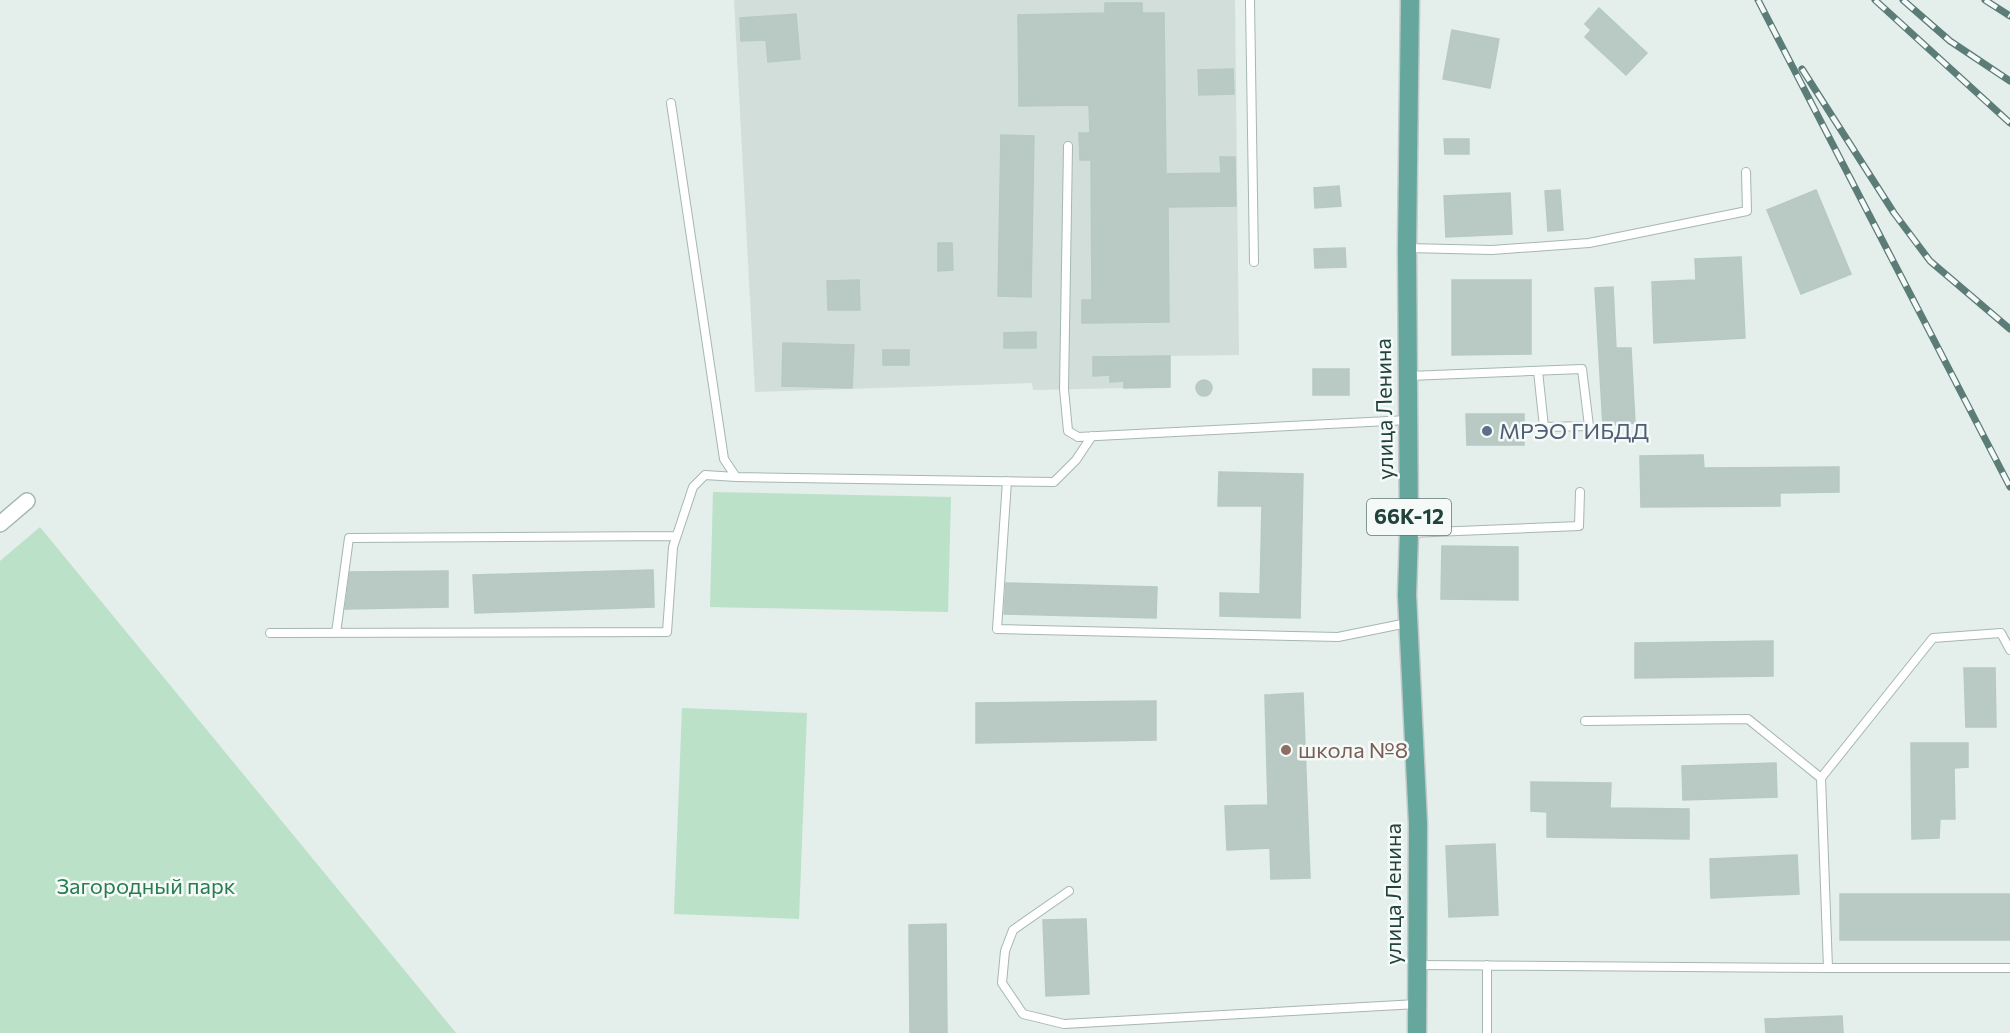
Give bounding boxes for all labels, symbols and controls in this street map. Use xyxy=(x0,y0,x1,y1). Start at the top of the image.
street label: улица Ленина xyxy=(1369,338,1398,480)
place label: МРЭО ГИБДД xyxy=(1499,417,1649,444)
marker: МРЭО ГИБДД xyxy=(1480,424,1494,438)
road number: 66К-12 xyxy=(1367,499,1451,535)
place label: школа №8 xyxy=(1298,736,1408,763)
marker: школа №8 xyxy=(1279,743,1293,757)
street label: улица Ленина xyxy=(1379,823,1406,965)
park label: Загородный парк xyxy=(56,872,236,899)

